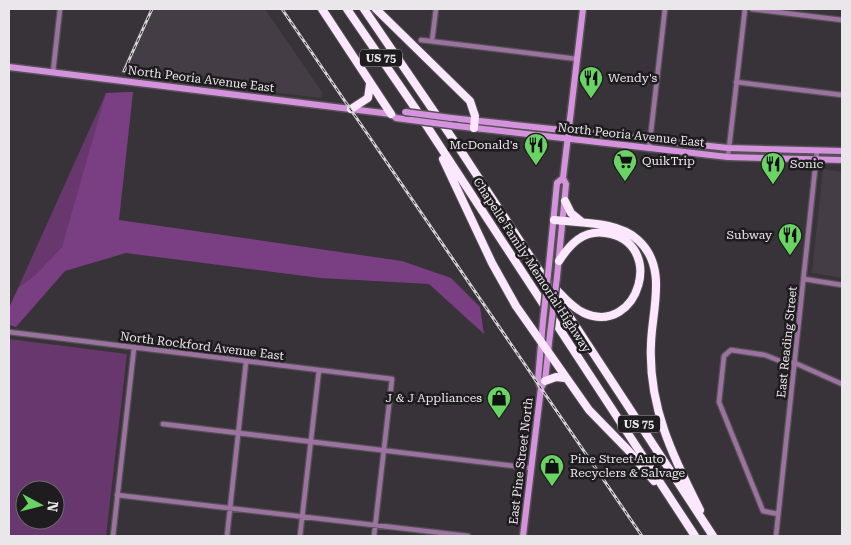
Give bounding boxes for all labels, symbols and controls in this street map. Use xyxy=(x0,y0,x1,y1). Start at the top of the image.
road number: US 75 xyxy=(360,49,402,66)
street label: North Peoria Avenue East xyxy=(127,63,276,95)
restaurant icon: Wendy's xyxy=(578,65,604,99)
place label: Wendy's xyxy=(608,71,658,85)
street label: North Peoria Avenue East xyxy=(557,120,706,150)
restaurant icon: McDonald's xyxy=(523,132,549,166)
place label: McDonald's xyxy=(450,138,518,152)
supermarket icon: QuikTrip xyxy=(612,148,638,182)
restaurant icon: Sonic xyxy=(760,151,786,185)
place label: QuikTrip xyxy=(642,154,695,168)
place label: Sonic xyxy=(790,157,824,171)
street label: Chapelle Family Memorial Highway xyxy=(470,175,594,356)
restaurant icon: Subway xyxy=(777,222,803,256)
place label: Subway xyxy=(726,228,773,242)
street label: East Reading Street xyxy=(774,285,800,398)
street label: North Rockford Avenue East xyxy=(119,329,285,363)
shop icon: J & J Appliances xyxy=(486,385,512,419)
place label: J & J Appliances xyxy=(386,391,482,405)
street label: East Pine Street North xyxy=(506,396,536,525)
road number: US 75 xyxy=(618,416,660,432)
place label: Pine Street Auto Recyclers & Salvage xyxy=(570,452,686,480)
shop icon: Pine Street Auto Recyclers & Salvage xyxy=(539,453,565,487)
north arrow xyxy=(15,480,65,530)
text: N xyxy=(44,500,62,513)

